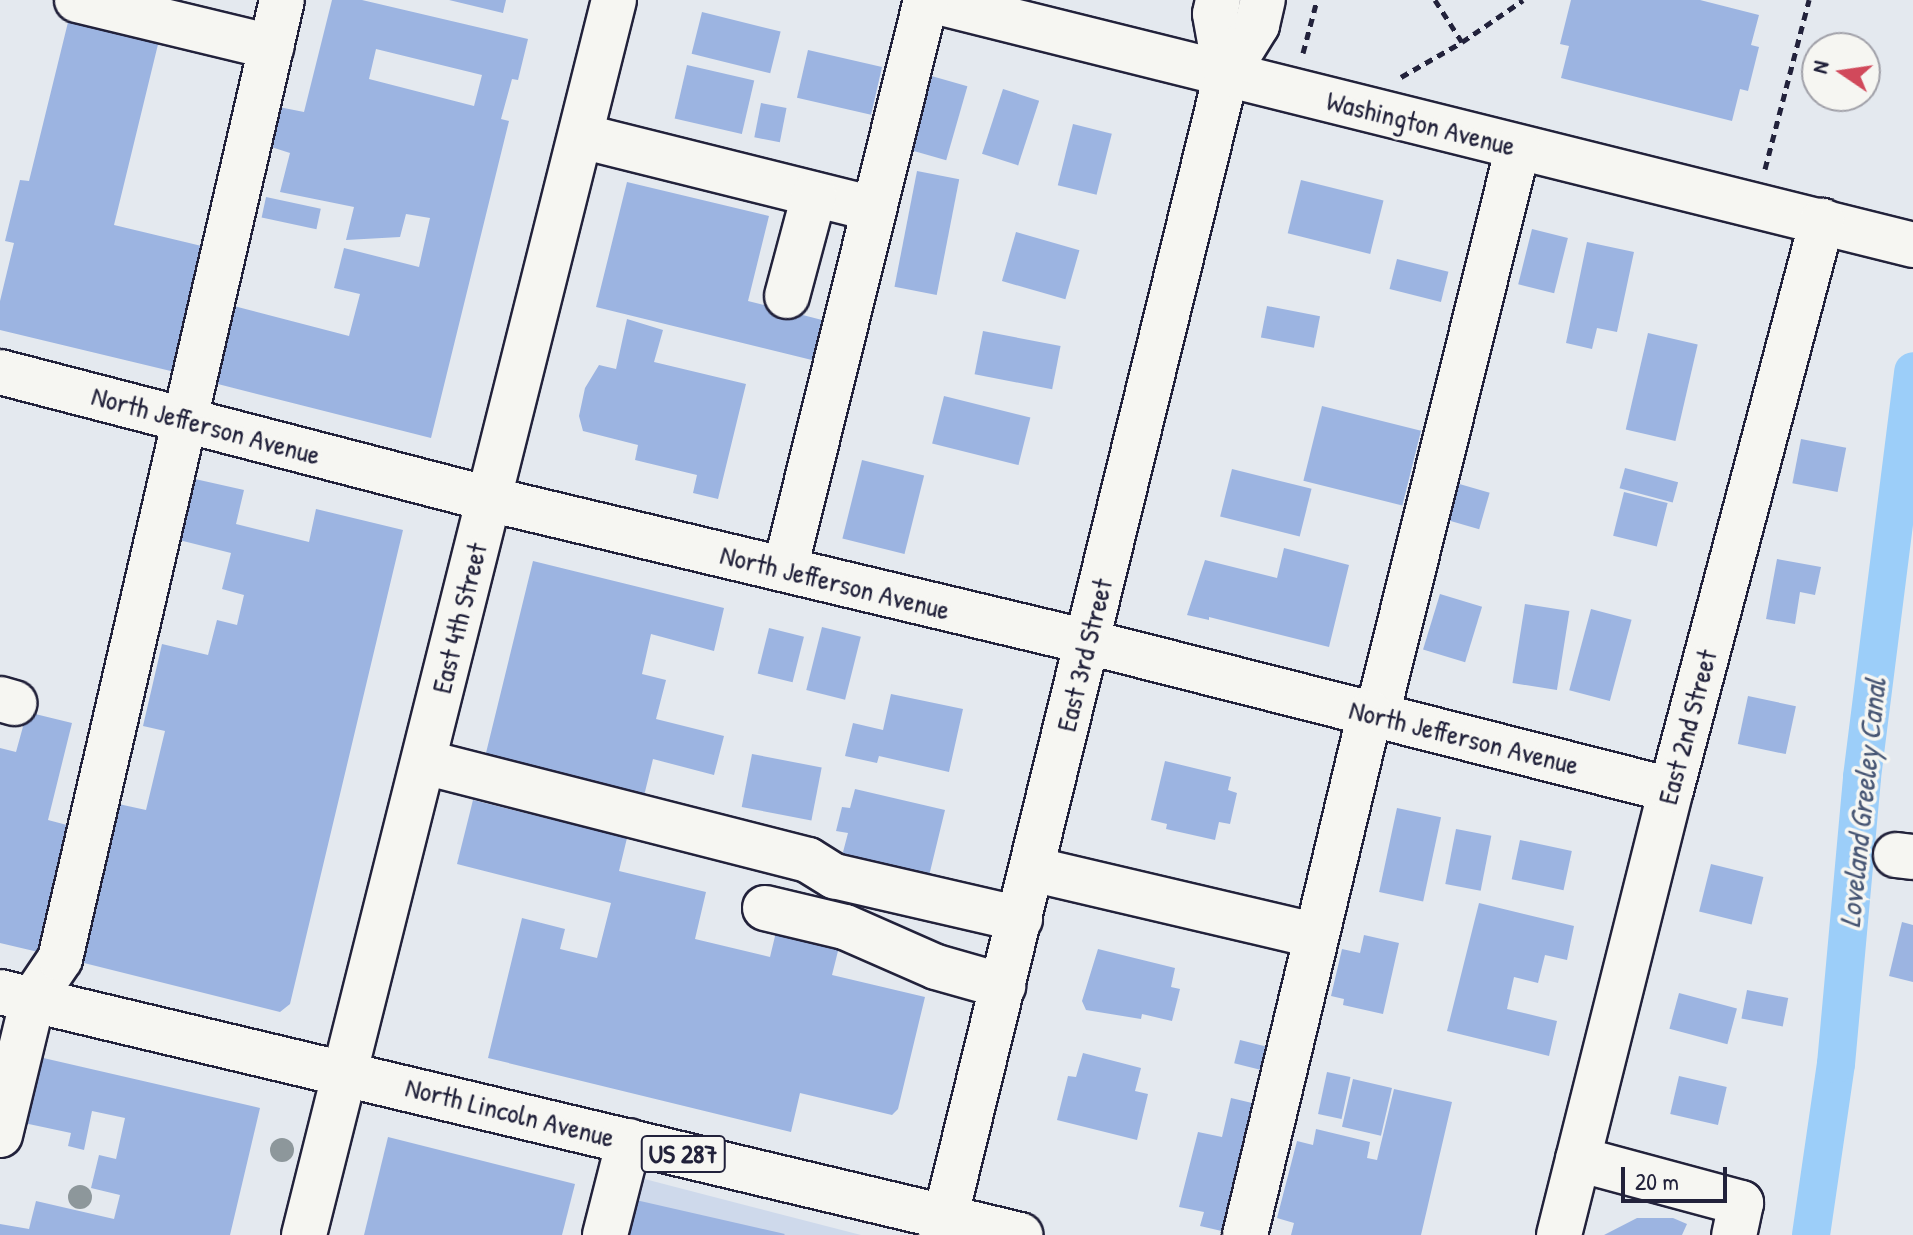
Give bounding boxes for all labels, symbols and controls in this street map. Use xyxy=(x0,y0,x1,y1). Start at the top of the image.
north arrow xyxy=(1801,32,1881,112)
text: N xyxy=(1804,58,1835,76)
street label: Washington Avenue xyxy=(1323,83,1519,163)
street label: North Jefferson Avenue xyxy=(88,378,324,472)
street label: North Jefferson Avenue xyxy=(717,537,953,627)
street label: East 4th Street xyxy=(424,539,494,697)
street label: East 3rd Street xyxy=(1049,575,1119,735)
street label: East 2nd Street xyxy=(1650,646,1724,808)
water label: Loveland Greeley Canal xyxy=(1831,677,1893,929)
street label: North Jefferson Avenue xyxy=(1346,692,1582,782)
street label: North Lincoln Avenue xyxy=(402,1070,618,1154)
road number: US 287 xyxy=(639,1132,727,1176)
scale bar xyxy=(1625,1151,1731,1201)
text: 20 m xyxy=(1635,1165,1679,1197)

